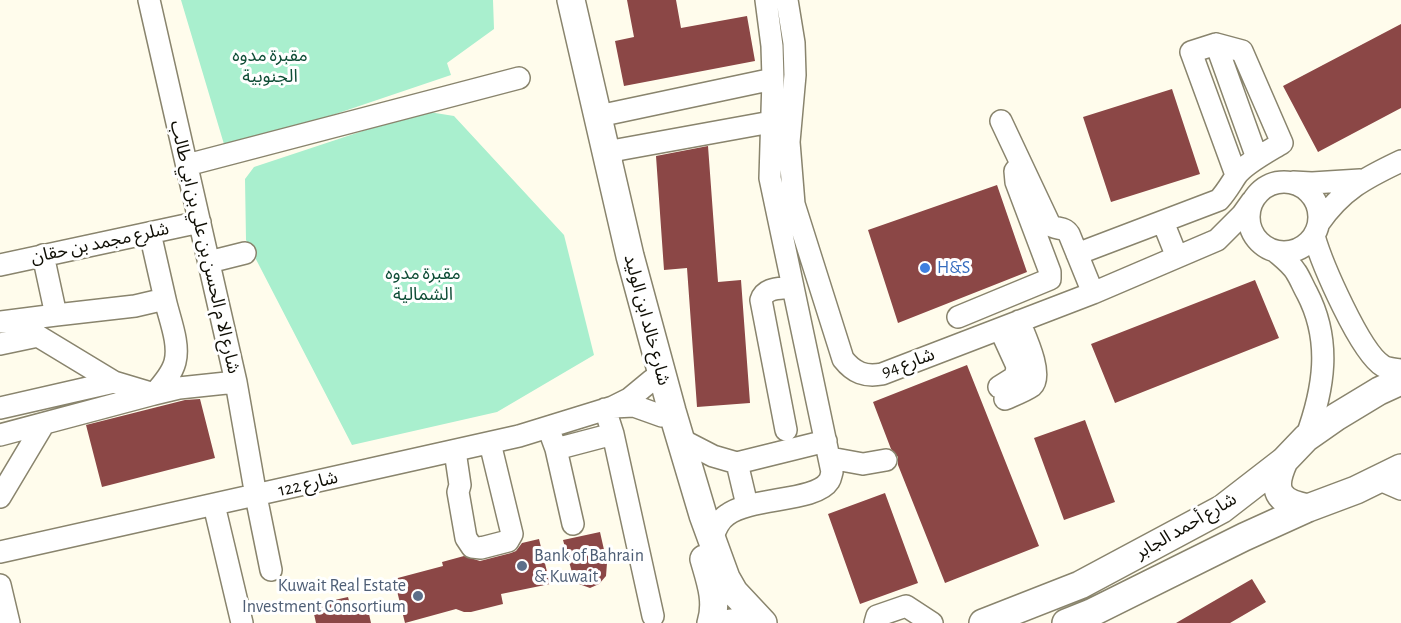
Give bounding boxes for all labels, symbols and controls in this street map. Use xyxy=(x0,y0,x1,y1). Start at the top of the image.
park label: مقبرة مدوه الجنوبية xyxy=(232,45,308,88)
street label: شارع الا م الحسن بن علي بن ابي طالب xyxy=(165,118,245,376)
street label: شلرع مجمد بن حقان xyxy=(29,218,171,268)
street label: شارع خالد ابن الوليد xyxy=(619,252,675,388)
place label: H&S xyxy=(937,257,970,279)
marker: H&S xyxy=(918,261,932,275)
park label: مقبرة مدوه الشمالية xyxy=(385,263,461,306)
street label: شارع 94 xyxy=(878,343,938,383)
street label: شارع 122 xyxy=(276,467,340,501)
street label: شارع أحمد الجابر xyxy=(1131,488,1241,564)
place label: Bank of Bahrain & Kuwait xyxy=(534,545,644,588)
marker: Bank of Bahrain & Kuwait xyxy=(515,559,529,573)
place label: Kuwait Real Estate Investment Consortium xyxy=(242,575,406,618)
marker: Kuwait Real Estate Investment Consortium xyxy=(411,589,425,603)

